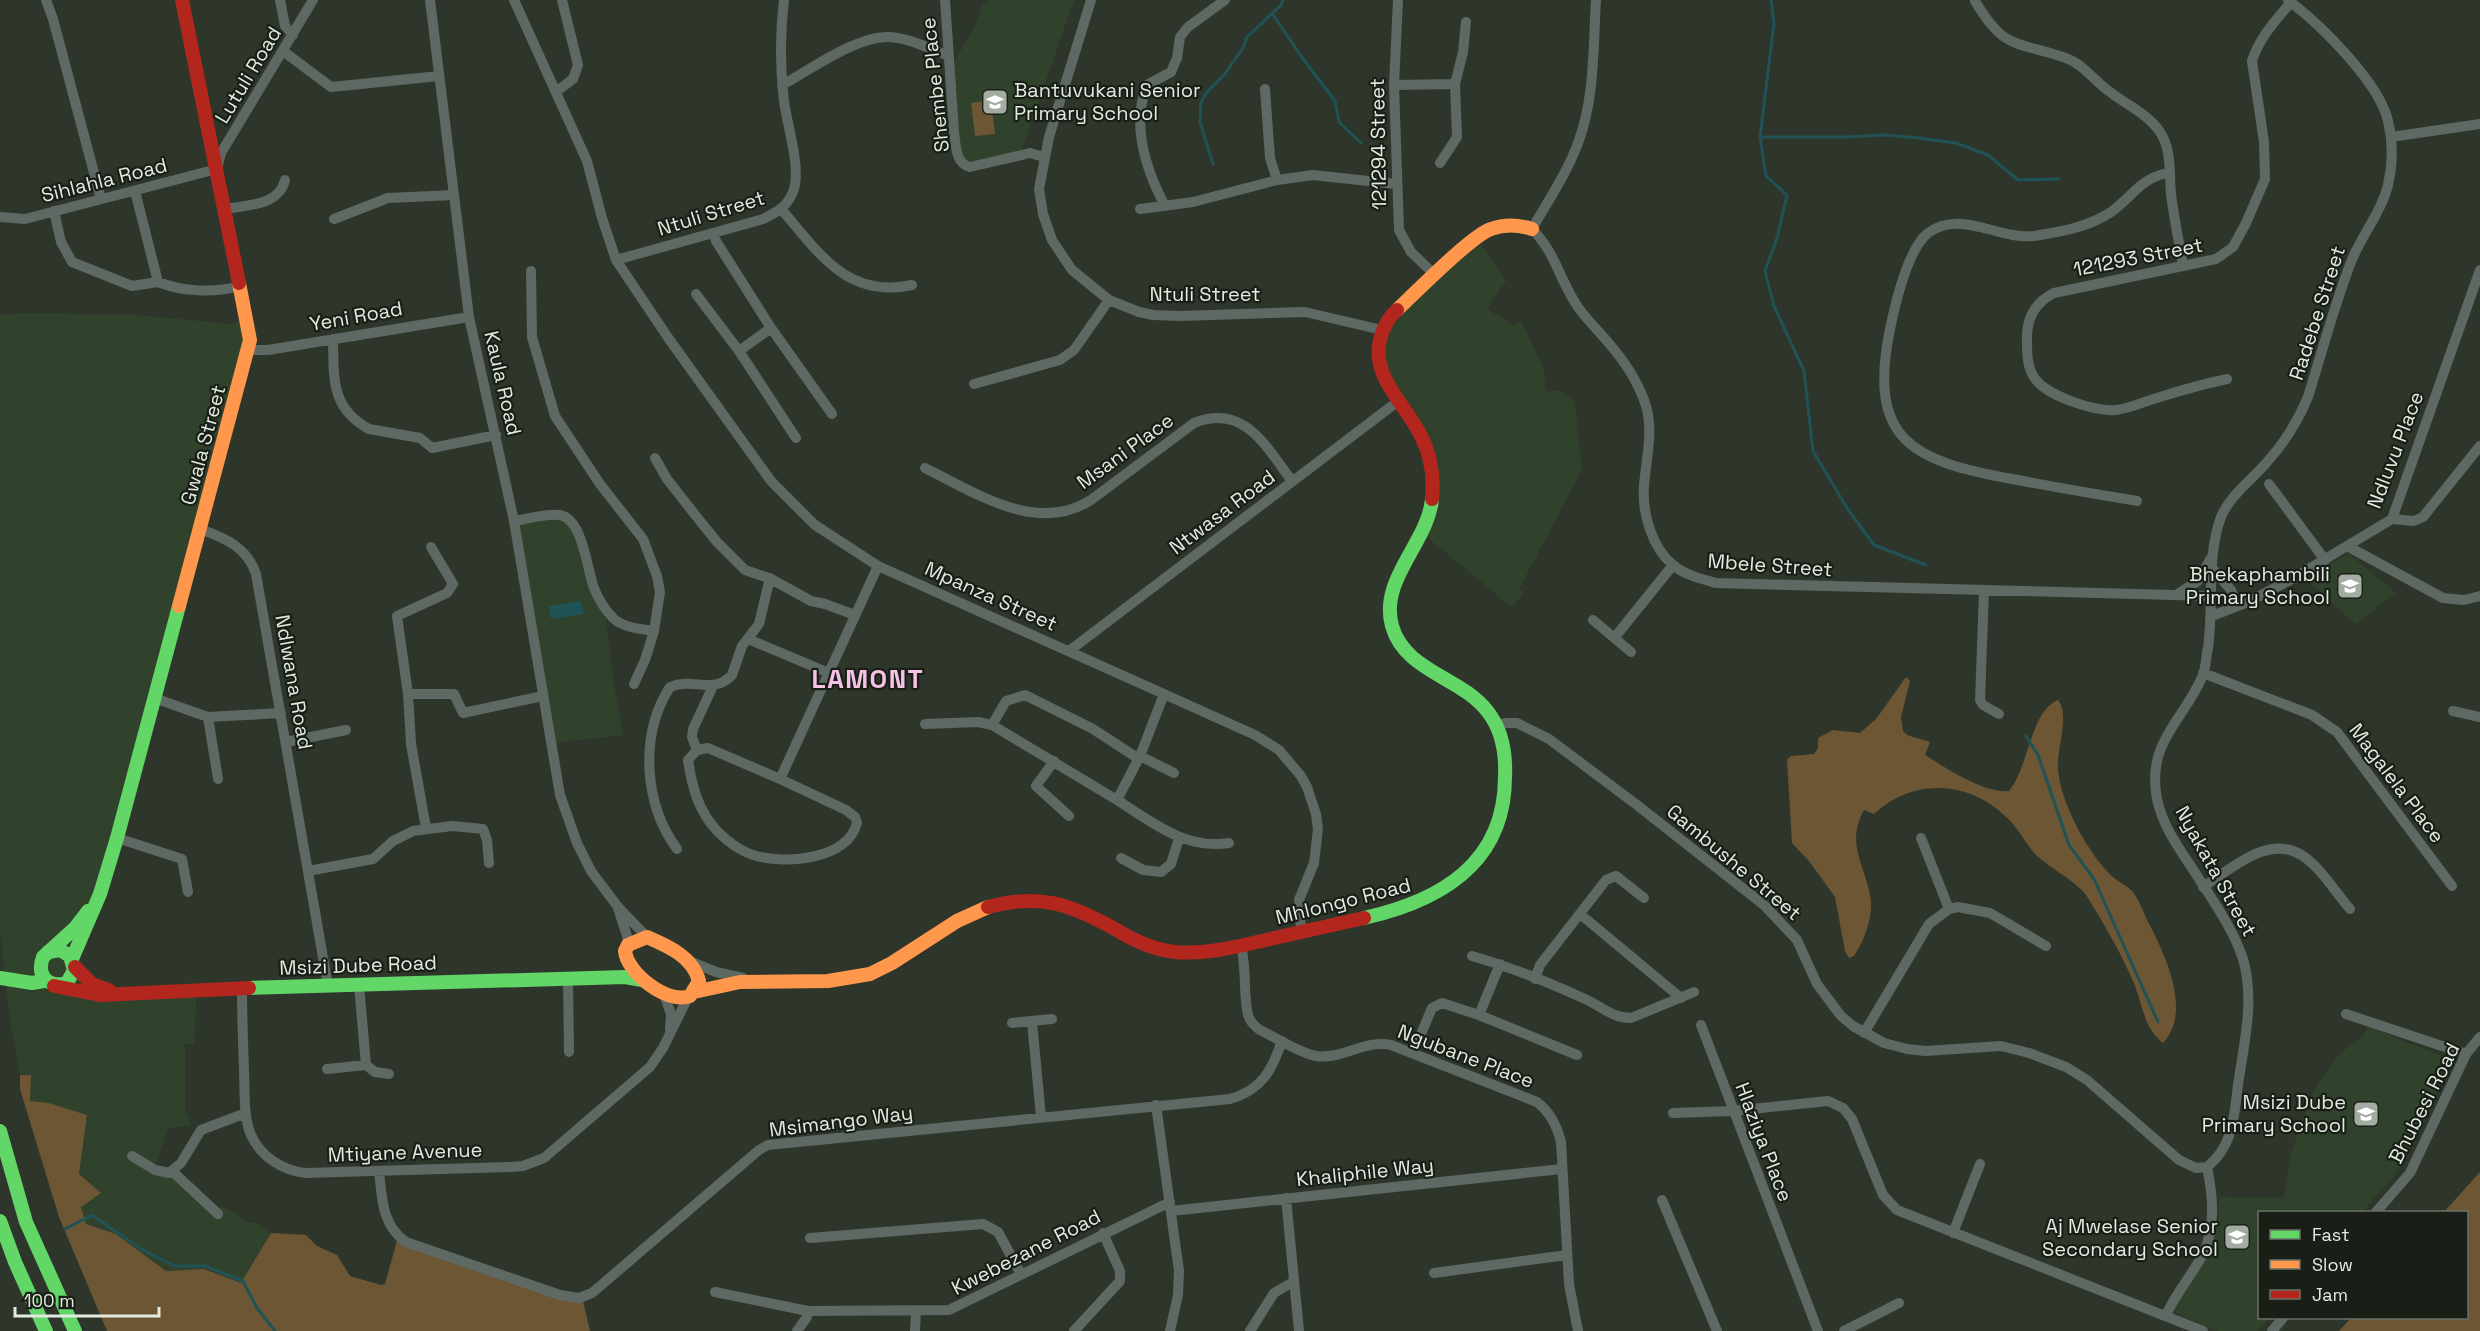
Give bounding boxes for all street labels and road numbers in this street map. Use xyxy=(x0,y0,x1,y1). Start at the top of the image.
street label: Shembe Place xyxy=(915,16,955,154)
street label: Lutuli Road xyxy=(209,22,287,128)
street label: 121294 Street xyxy=(1364,78,1392,210)
street label: Sihlahla Road xyxy=(38,152,170,208)
street label: Ntuli Street xyxy=(654,184,768,242)
street label: 121293 Street xyxy=(2071,232,2205,282)
street label: Radebe Street xyxy=(2283,243,2351,383)
street label: Ntuli Street xyxy=(1150,281,1260,307)
street label: Yeni Road xyxy=(308,295,404,337)
street label: Kaula Road xyxy=(478,328,528,438)
street label: Gwala Street xyxy=(174,382,232,508)
street label: Ndluvu Place xyxy=(2361,388,2429,512)
street label: Msani Place xyxy=(1071,407,1179,495)
street label: Ntwasa Road xyxy=(1164,464,1280,560)
street label: Mbele Street xyxy=(1707,548,1833,582)
street label: Mpanza Street xyxy=(921,555,1061,637)
street label: Ndlwana Road xyxy=(269,613,319,751)
street label: Magalela Place xyxy=(2344,718,2450,848)
street label: Gambushe Street xyxy=(1661,798,1807,926)
street label: Nyakata Street xyxy=(2169,801,2263,941)
street label: Mhlongo Road xyxy=(1273,872,1413,930)
street label: Msizi Dube Road xyxy=(279,949,437,981)
street label: Ngubane Place xyxy=(1394,1018,1538,1094)
street label: Bhubesi Road xyxy=(2382,1038,2466,1168)
street label: Hlaziya Place xyxy=(1729,1079,1799,1205)
street label: Msimango Way xyxy=(768,1099,914,1143)
street label: Mtiyane Avenue xyxy=(327,1136,483,1168)
street label: Khaliphile Way xyxy=(1295,1152,1435,1192)
street label: Kwebezane Road xyxy=(947,1203,1105,1301)

